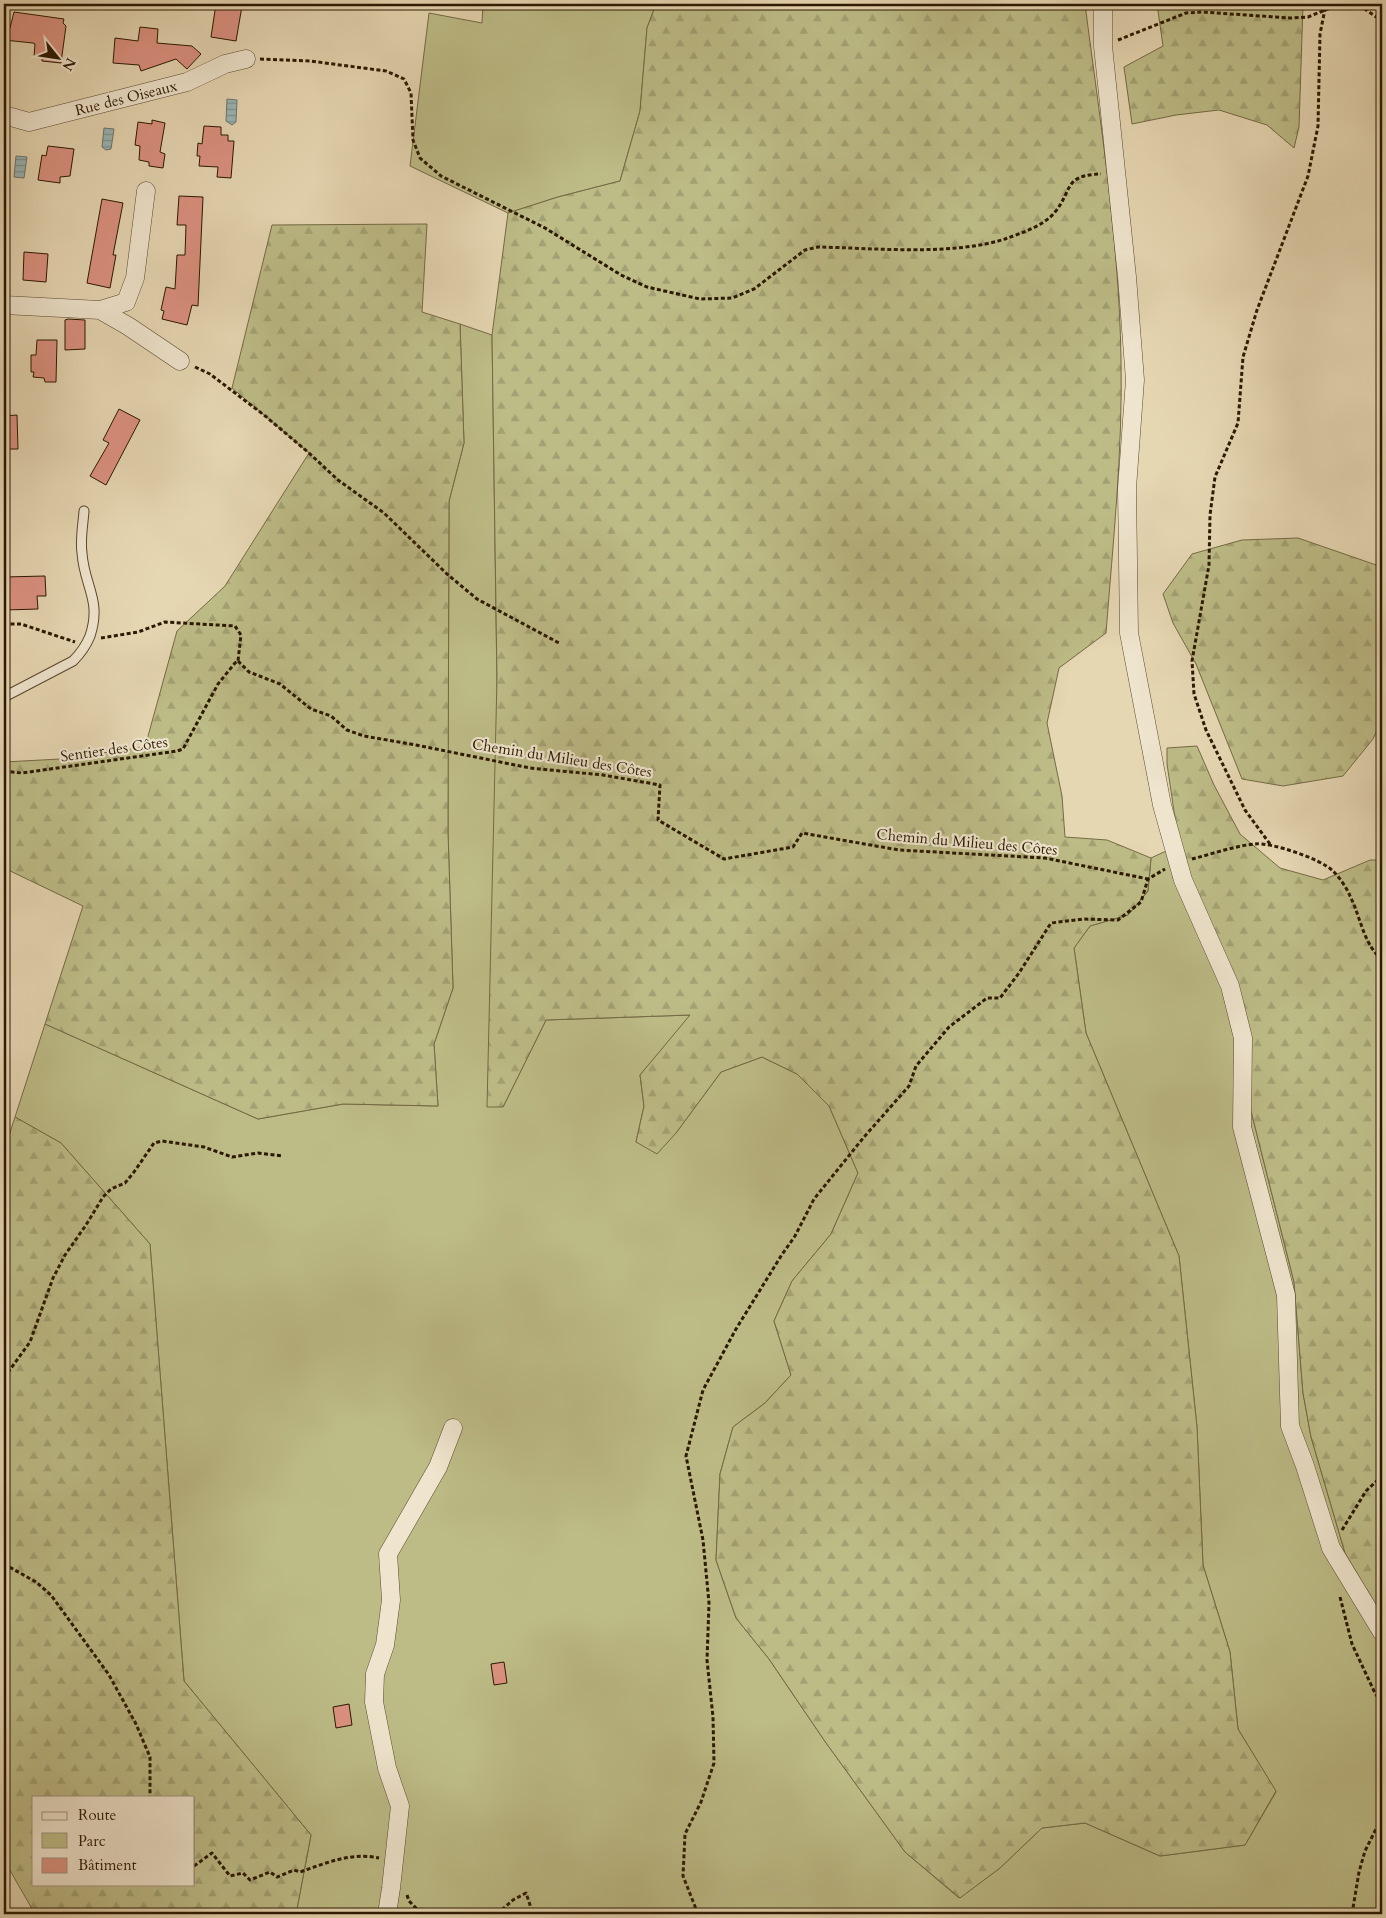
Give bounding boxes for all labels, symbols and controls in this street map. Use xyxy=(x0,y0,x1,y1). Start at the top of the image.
north arrow xyxy=(32,32,82,82)
text: N xyxy=(58,54,80,74)
street label: Rue des Oiseaux xyxy=(73,76,180,120)
street label: Sentier des Côtes xyxy=(59,732,169,766)
street label: Chemin du Milieu des Côtes xyxy=(471,734,653,782)
street label: Chemin du Milieu des Côtes xyxy=(876,824,1058,860)
legend xyxy=(32,1796,195,1886)
text: Route xyxy=(78,1805,116,1825)
text: Parc xyxy=(78,1831,106,1851)
text: Bâtiment xyxy=(78,1855,137,1875)

